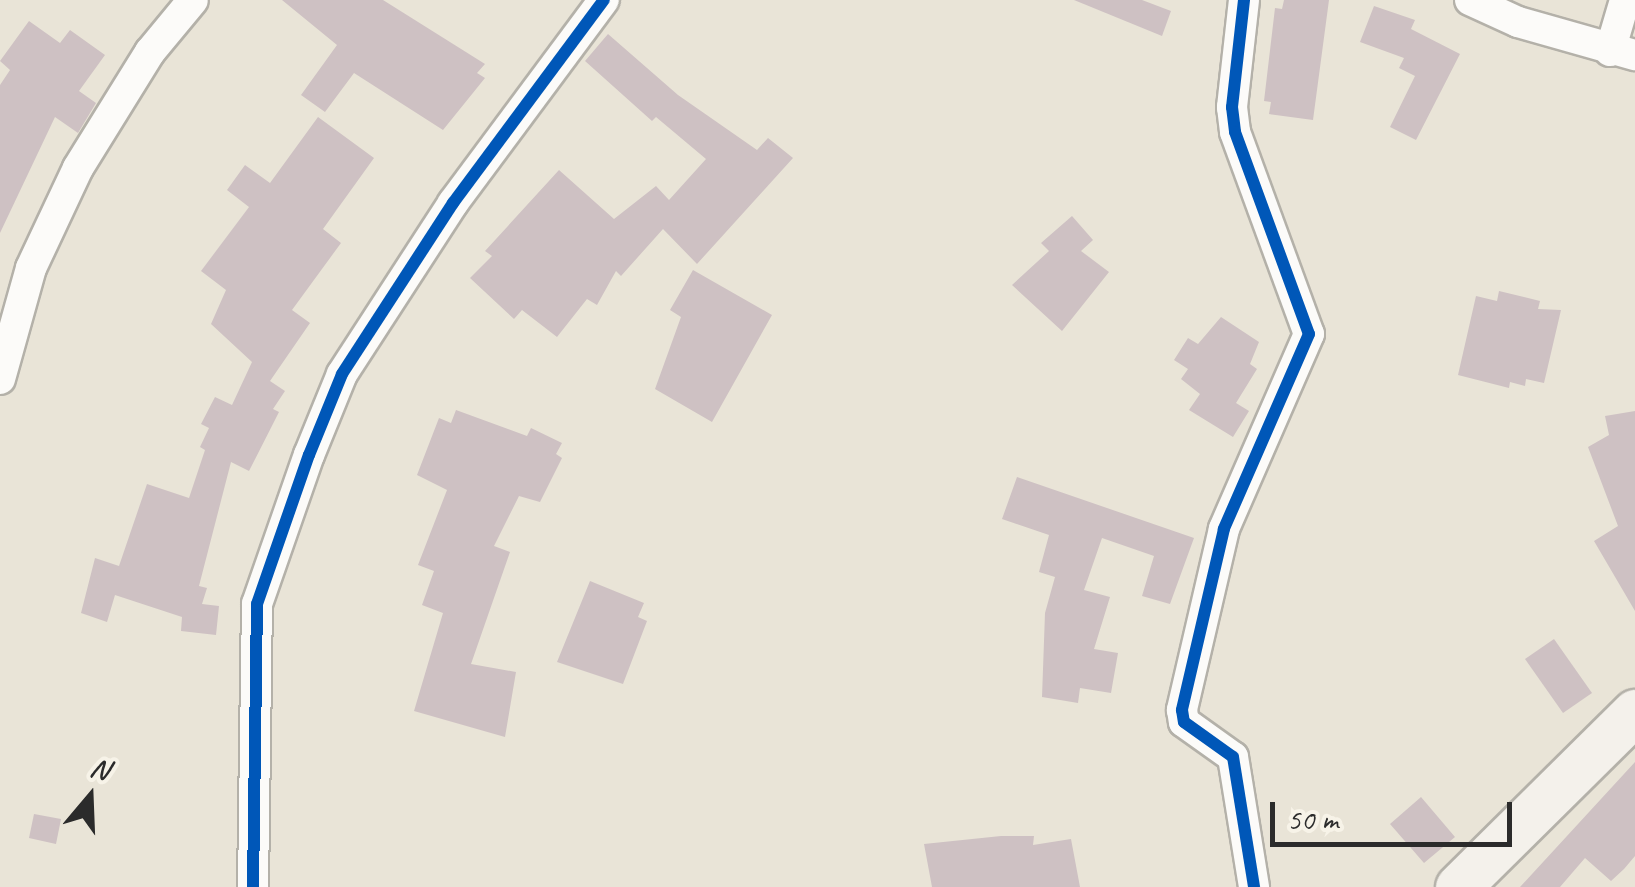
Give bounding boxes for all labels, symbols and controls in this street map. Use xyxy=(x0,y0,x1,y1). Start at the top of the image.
north arrow xyxy=(40,747,140,847)
text: N xyxy=(86,749,114,788)
scale bar xyxy=(1275,782,1518,844)
text: 50 m xyxy=(1287,800,1338,838)

